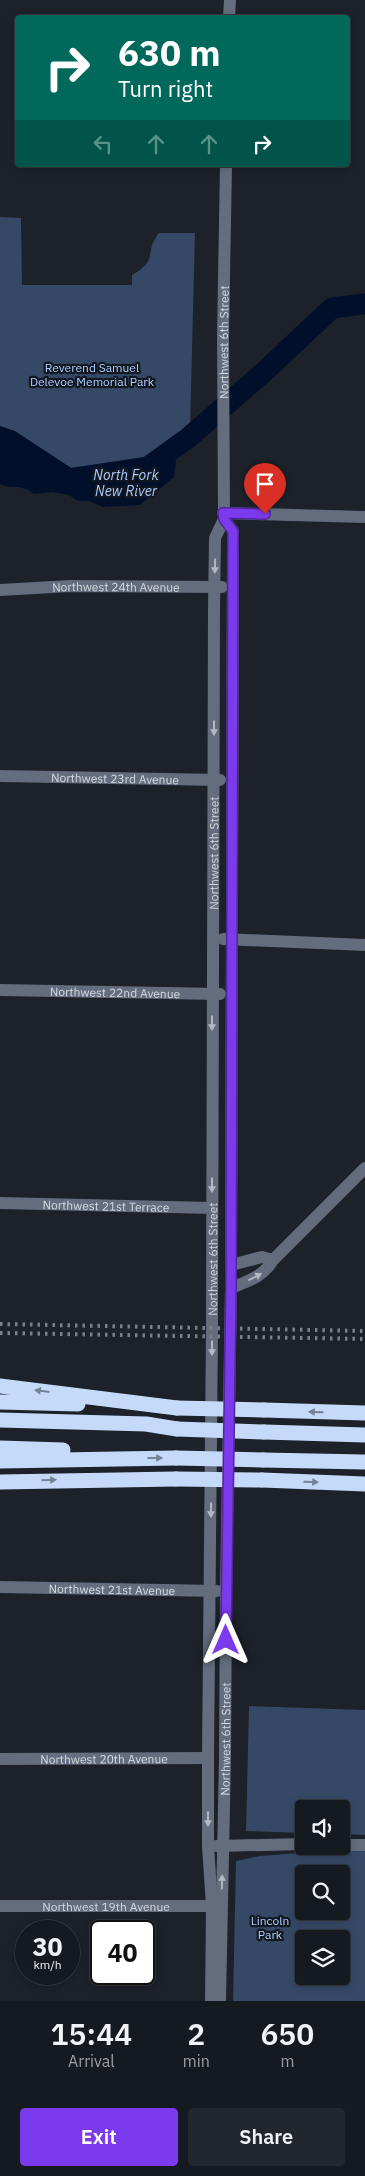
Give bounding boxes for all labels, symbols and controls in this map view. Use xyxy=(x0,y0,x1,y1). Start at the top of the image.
text: 630 m xyxy=(118,30,221,76)
icon: right xyxy=(35,35,100,100)
text: Turn right xyxy=(118,74,213,103)
icon: left xyxy=(89,130,117,158)
icon: ahead xyxy=(142,130,170,158)
icon: ahead xyxy=(195,130,223,158)
icon: right xyxy=(248,130,276,158)
street label: Northwest 6th Street xyxy=(215,285,231,399)
park label: Reverend Samuel Delevoe Memorial Park xyxy=(30,360,155,389)
pin xyxy=(244,463,286,514)
water label: North Fork New River xyxy=(93,466,159,500)
icon: arrive xyxy=(251,470,279,498)
one-way arrow xyxy=(211,558,219,574)
street label: Northwest 24th Avenue xyxy=(52,578,180,595)
one-way arrow xyxy=(210,721,218,737)
street label: Northwest 23rd Avenue xyxy=(51,769,179,787)
street label: Northwest 6th Street xyxy=(206,796,221,910)
street label: Northwest 22nd Avenue xyxy=(50,983,181,1001)
one-way arrow xyxy=(208,1015,216,1031)
one-way arrow xyxy=(208,1177,216,1193)
street label: Northwest 21st Terrace xyxy=(42,1197,170,1215)
street label: Northwest 6th Street xyxy=(205,1202,220,1316)
one-way arrow xyxy=(247,1273,262,1281)
one-way arrow xyxy=(208,1340,216,1356)
one-way arrow xyxy=(33,1387,49,1395)
one-way arrow xyxy=(308,1407,324,1415)
one-way arrow xyxy=(148,1454,164,1462)
one-way arrow xyxy=(41,1476,57,1484)
one-way arrow xyxy=(303,1478,319,1486)
one-way arrow xyxy=(207,1502,215,1518)
street label: Northwest 21st Avenue xyxy=(49,1580,176,1598)
position arrow xyxy=(199,1613,251,1665)
street label: Northwest 6th Street xyxy=(217,1682,233,1796)
street label: Northwest 20th Avenue xyxy=(40,1751,168,1766)
map controls xyxy=(295,1800,350,1985)
button: sound xyxy=(295,1800,350,1855)
one-way arrow xyxy=(204,1811,212,1827)
button: search xyxy=(295,1865,350,1920)
one-way arrow xyxy=(218,1874,226,1890)
street label: Northwest 19th Avenue xyxy=(42,1899,170,1914)
park label: Lincoln Park xyxy=(251,1913,289,1942)
speed limit sign: 40 xyxy=(90,1920,155,1985)
text: 30 xyxy=(32,1930,63,1963)
button: layers xyxy=(295,1930,350,1985)
text: km/h xyxy=(33,1957,62,1972)
text: 15:44 xyxy=(51,2014,132,2053)
text: 2 xyxy=(187,2014,205,2053)
text: 650 xyxy=(260,2014,314,2053)
text: Arrival xyxy=(68,2051,115,2071)
text: min xyxy=(183,2051,210,2071)
text: m xyxy=(280,2051,294,2071)
button: Exit xyxy=(20,2108,178,2166)
button: Share xyxy=(188,2108,345,2166)

